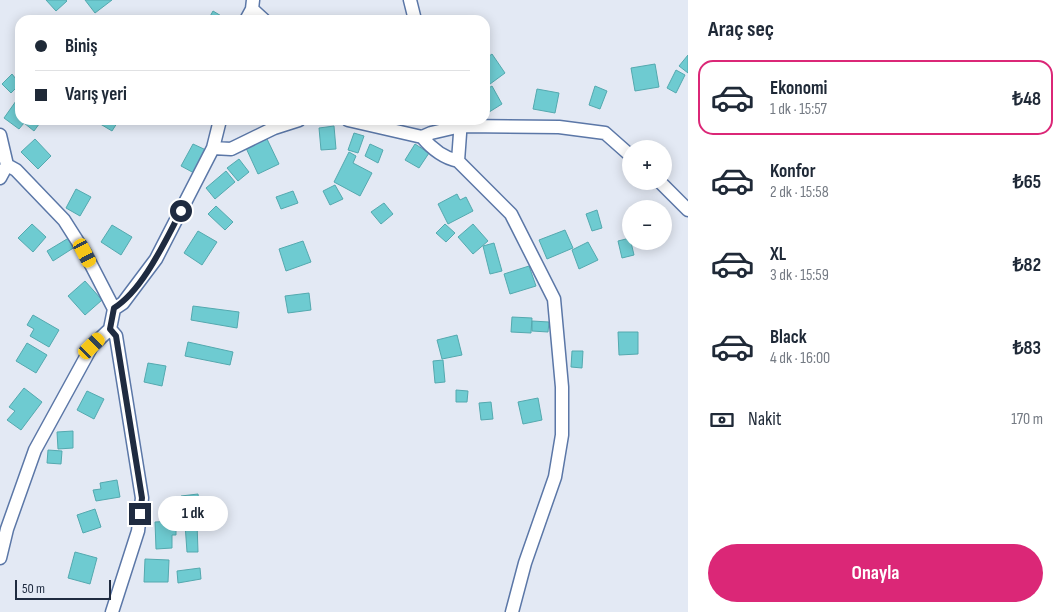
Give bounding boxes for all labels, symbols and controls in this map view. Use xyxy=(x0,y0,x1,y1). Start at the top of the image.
text: Araç seç xyxy=(708,16,774,43)
text: Biniş xyxy=(65,35,98,58)
icon: car xyxy=(710,75,755,120)
text: Ekonomi xyxy=(770,77,827,100)
text: Varış yeri xyxy=(65,83,127,106)
text: ₺48 xyxy=(1012,88,1041,111)
text: 1 dk · 15:57 xyxy=(770,100,827,119)
map controls xyxy=(622,140,672,250)
button: + xyxy=(622,140,672,190)
icon: car xyxy=(710,158,755,203)
text: Konfor xyxy=(770,160,816,183)
text: ₺65 xyxy=(1013,171,1041,194)
text: 2 dk · 15:58 xyxy=(770,183,829,202)
route start xyxy=(170,200,192,222)
button: − xyxy=(622,200,672,250)
car xyxy=(71,236,98,270)
icon: car xyxy=(710,241,755,286)
text: XL xyxy=(770,243,786,266)
text: ₺82 xyxy=(1013,254,1041,277)
text: 3 dk · 15:59 xyxy=(770,266,829,285)
icon: car xyxy=(710,324,755,369)
text: Black xyxy=(770,326,807,349)
car xyxy=(76,330,107,362)
text: ₺83 xyxy=(1013,337,1041,360)
text: 4 dk · 16:00 xyxy=(770,349,830,368)
icon: cash xyxy=(708,406,736,434)
text: Nakit xyxy=(748,408,782,431)
text: 170 m xyxy=(1011,410,1043,429)
callout: 1 dk xyxy=(158,496,228,532)
route end xyxy=(129,503,151,525)
text: 1 dk xyxy=(182,504,204,523)
button: Onayla xyxy=(708,544,1043,602)
scale bar xyxy=(15,577,111,600)
text: 50 m xyxy=(22,580,45,597)

